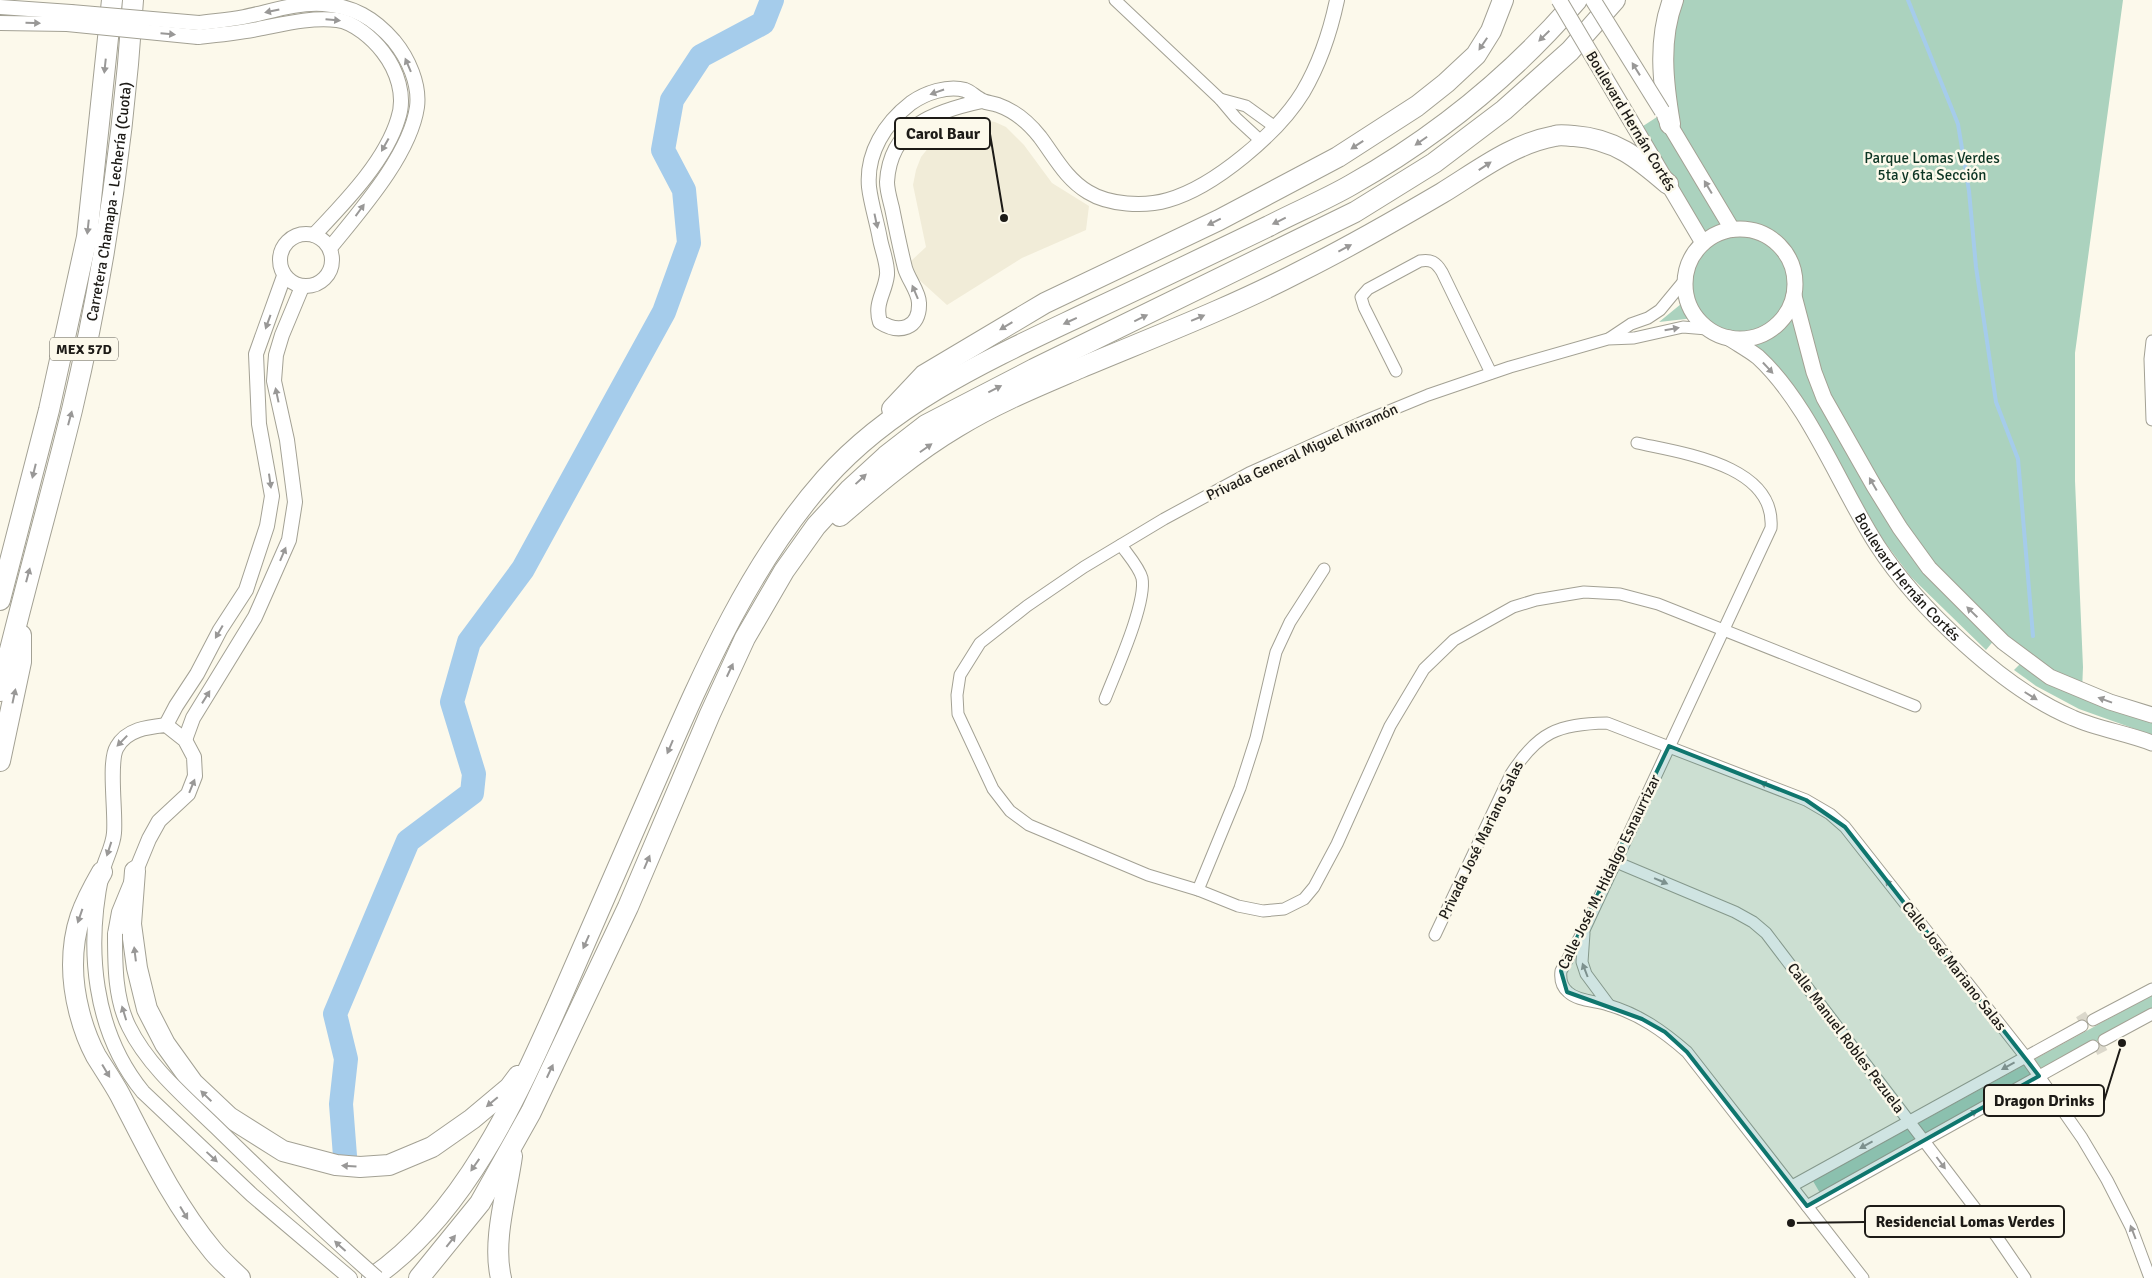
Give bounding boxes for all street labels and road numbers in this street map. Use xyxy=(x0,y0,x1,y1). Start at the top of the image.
street label: Boulevard Hernán Cortés xyxy=(1582,48,1680,195)
street label: Carretera Chamapa - Lechería (Cuota) xyxy=(82,81,135,323)
road number: MEX 57D xyxy=(50,338,118,360)
street label: Privada General Miguel Miramón xyxy=(1203,400,1401,504)
street label: Boulevard Hernán Cortés xyxy=(1851,510,1965,645)
street label: Privada José Mariano Salas xyxy=(1435,757,1527,922)
street label: Calle José M. Hidalgo Esnaurrizar xyxy=(1554,771,1664,972)
street label: Calle José Mariano Salas xyxy=(1898,898,2010,1034)
street label: Calle Manuel Robles Pezuela xyxy=(1784,959,1908,1117)

